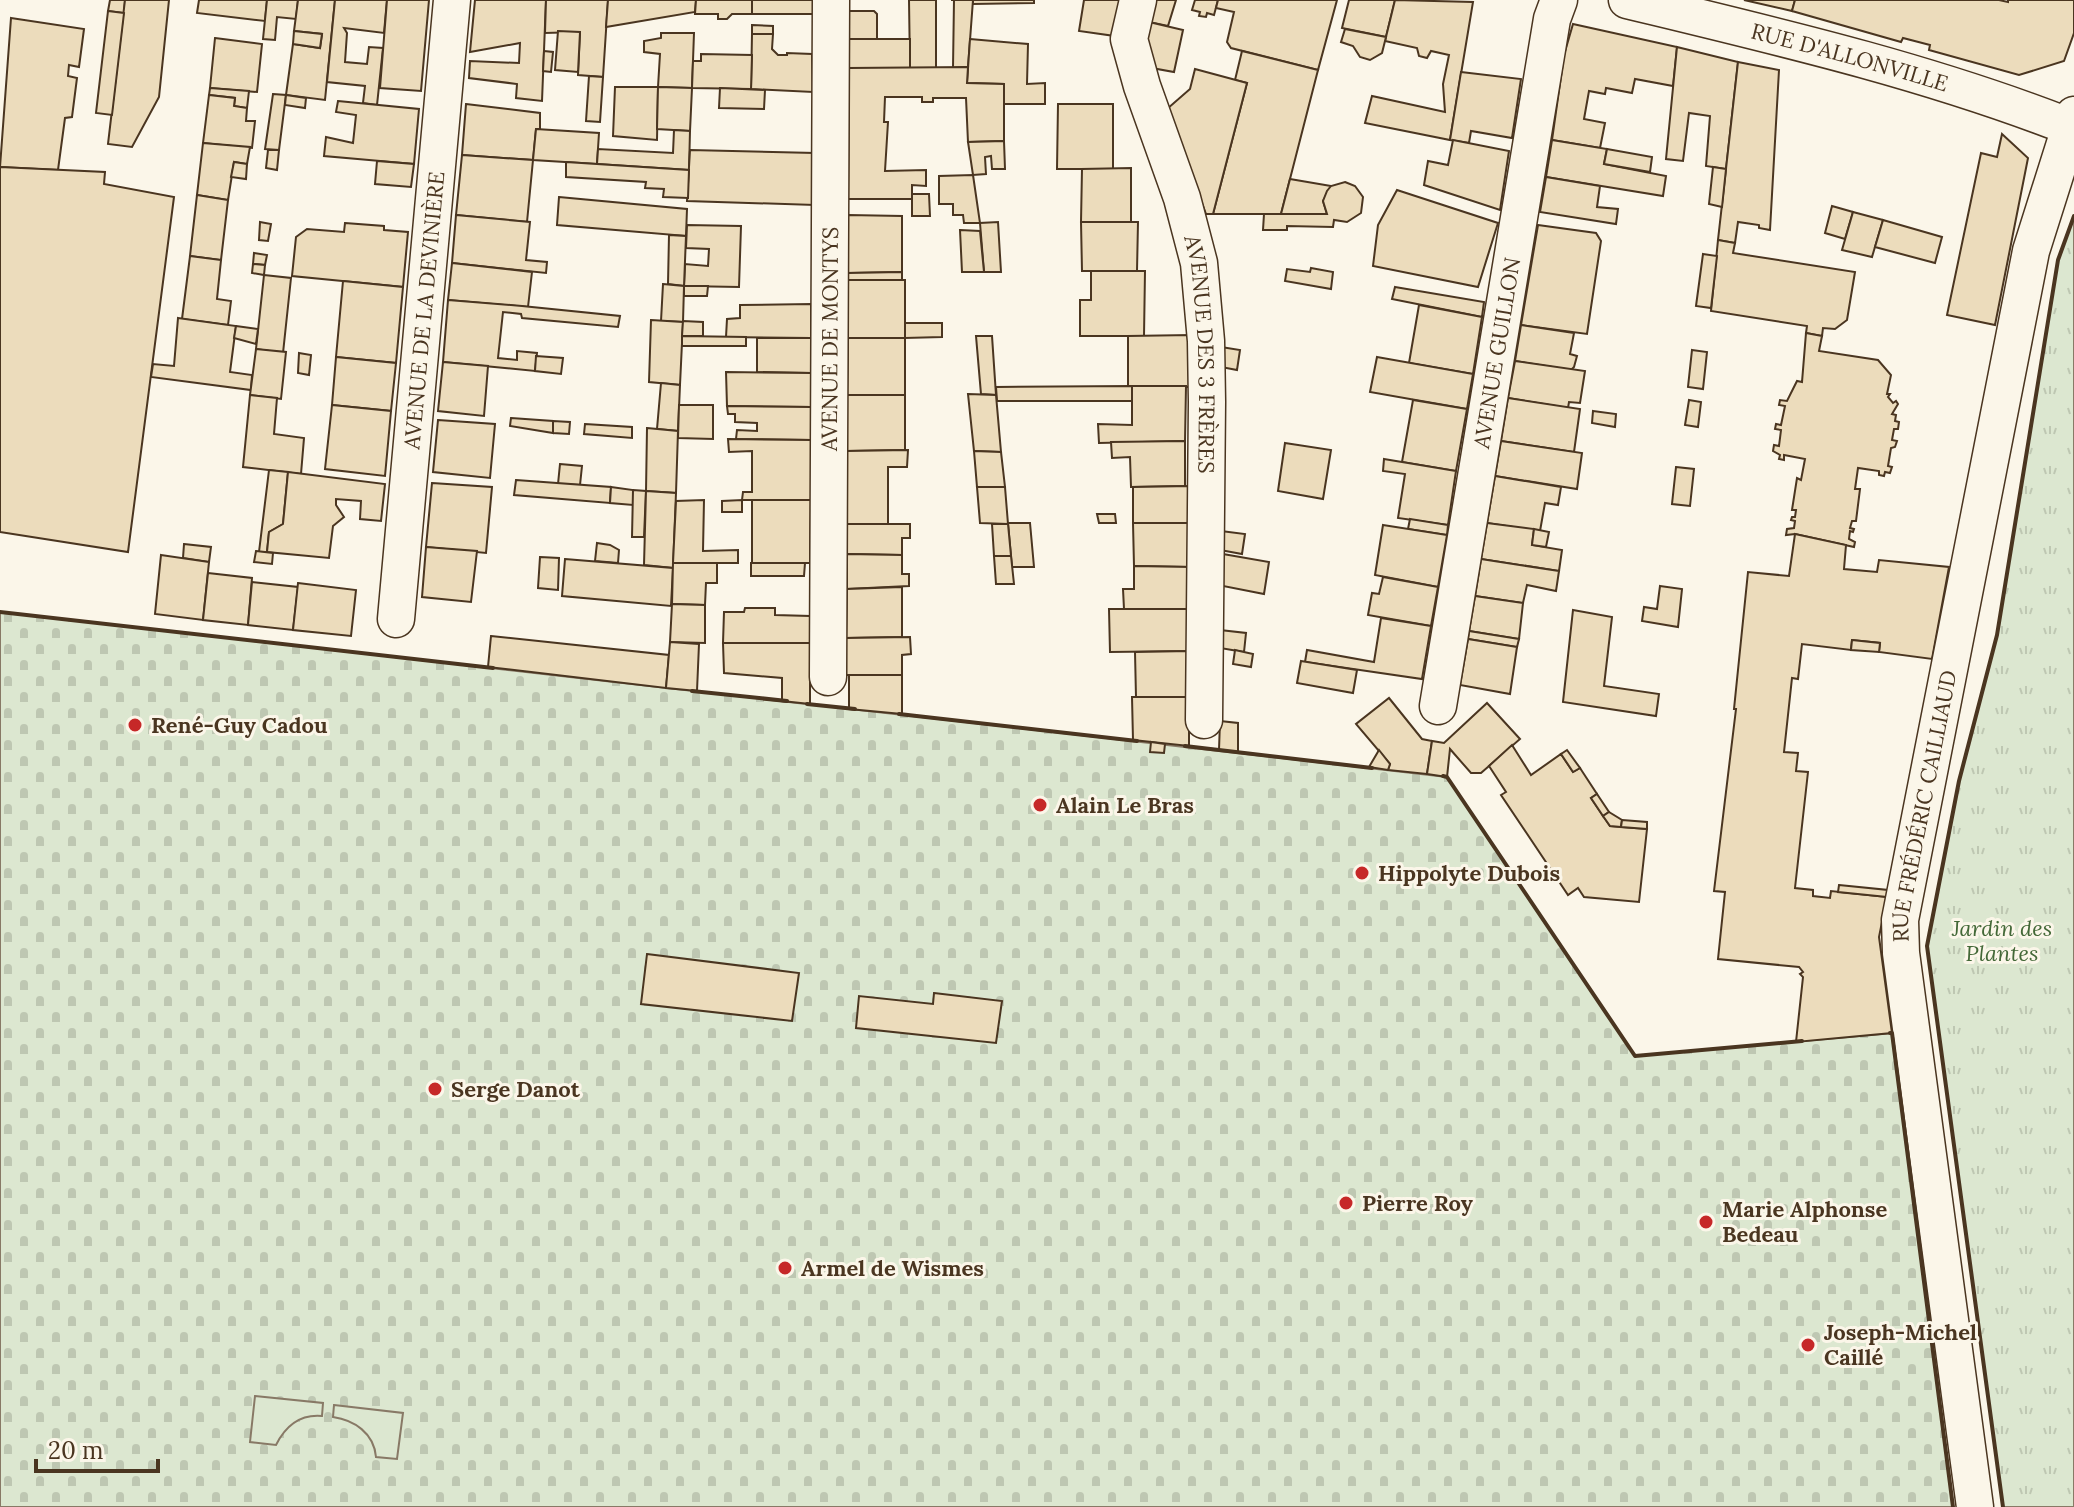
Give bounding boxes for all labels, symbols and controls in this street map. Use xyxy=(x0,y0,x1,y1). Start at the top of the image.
street label: RUE D'ALLONVILLE xyxy=(1748,17,1952,98)
street label: AVENUE DE LA DEVINIÈRE xyxy=(397,170,450,451)
street label: AVENUE DE MONTYS xyxy=(815,227,844,452)
street label: AVENUE DES 3 FRÈRES xyxy=(1178,231,1221,474)
street label: AVENUE GUILLON xyxy=(1467,255,1526,452)
street label: RUE FRÉDÉRIC CAILLIAUD xyxy=(1886,668,1963,943)
place label: René-Guy Cadou xyxy=(151,711,328,739)
marker: René-Guy Cadou xyxy=(126,716,144,734)
place label: Alain Le Bras xyxy=(1056,791,1194,819)
marker: Alain Le Bras xyxy=(1031,796,1049,814)
place label: Hippolyte Dubois xyxy=(1378,859,1560,887)
marker: Hippolyte Dubois xyxy=(1353,864,1371,882)
park label: Jardin des Plantes xyxy=(1951,914,2052,967)
place label: Serge Danot xyxy=(451,1075,581,1103)
marker: Serge Danot xyxy=(426,1080,444,1098)
place label: Pierre Roy xyxy=(1362,1189,1474,1217)
marker: Pierre Roy xyxy=(1337,1194,1355,1212)
place label: Marie Alphonse Bedeau xyxy=(1722,1195,1888,1248)
marker: Marie Alphonse Bedeau xyxy=(1697,1213,1715,1231)
place label: Armel de Wismes xyxy=(801,1254,984,1282)
marker: Armel de Wismes xyxy=(776,1259,794,1277)
place label: Joseph-Michel Caillé xyxy=(1824,1318,1977,1371)
marker: Joseph-Michel Caillé xyxy=(1799,1336,1817,1354)
scale bar xyxy=(36,1423,158,1473)
text: 20 m xyxy=(48,1435,104,1466)

